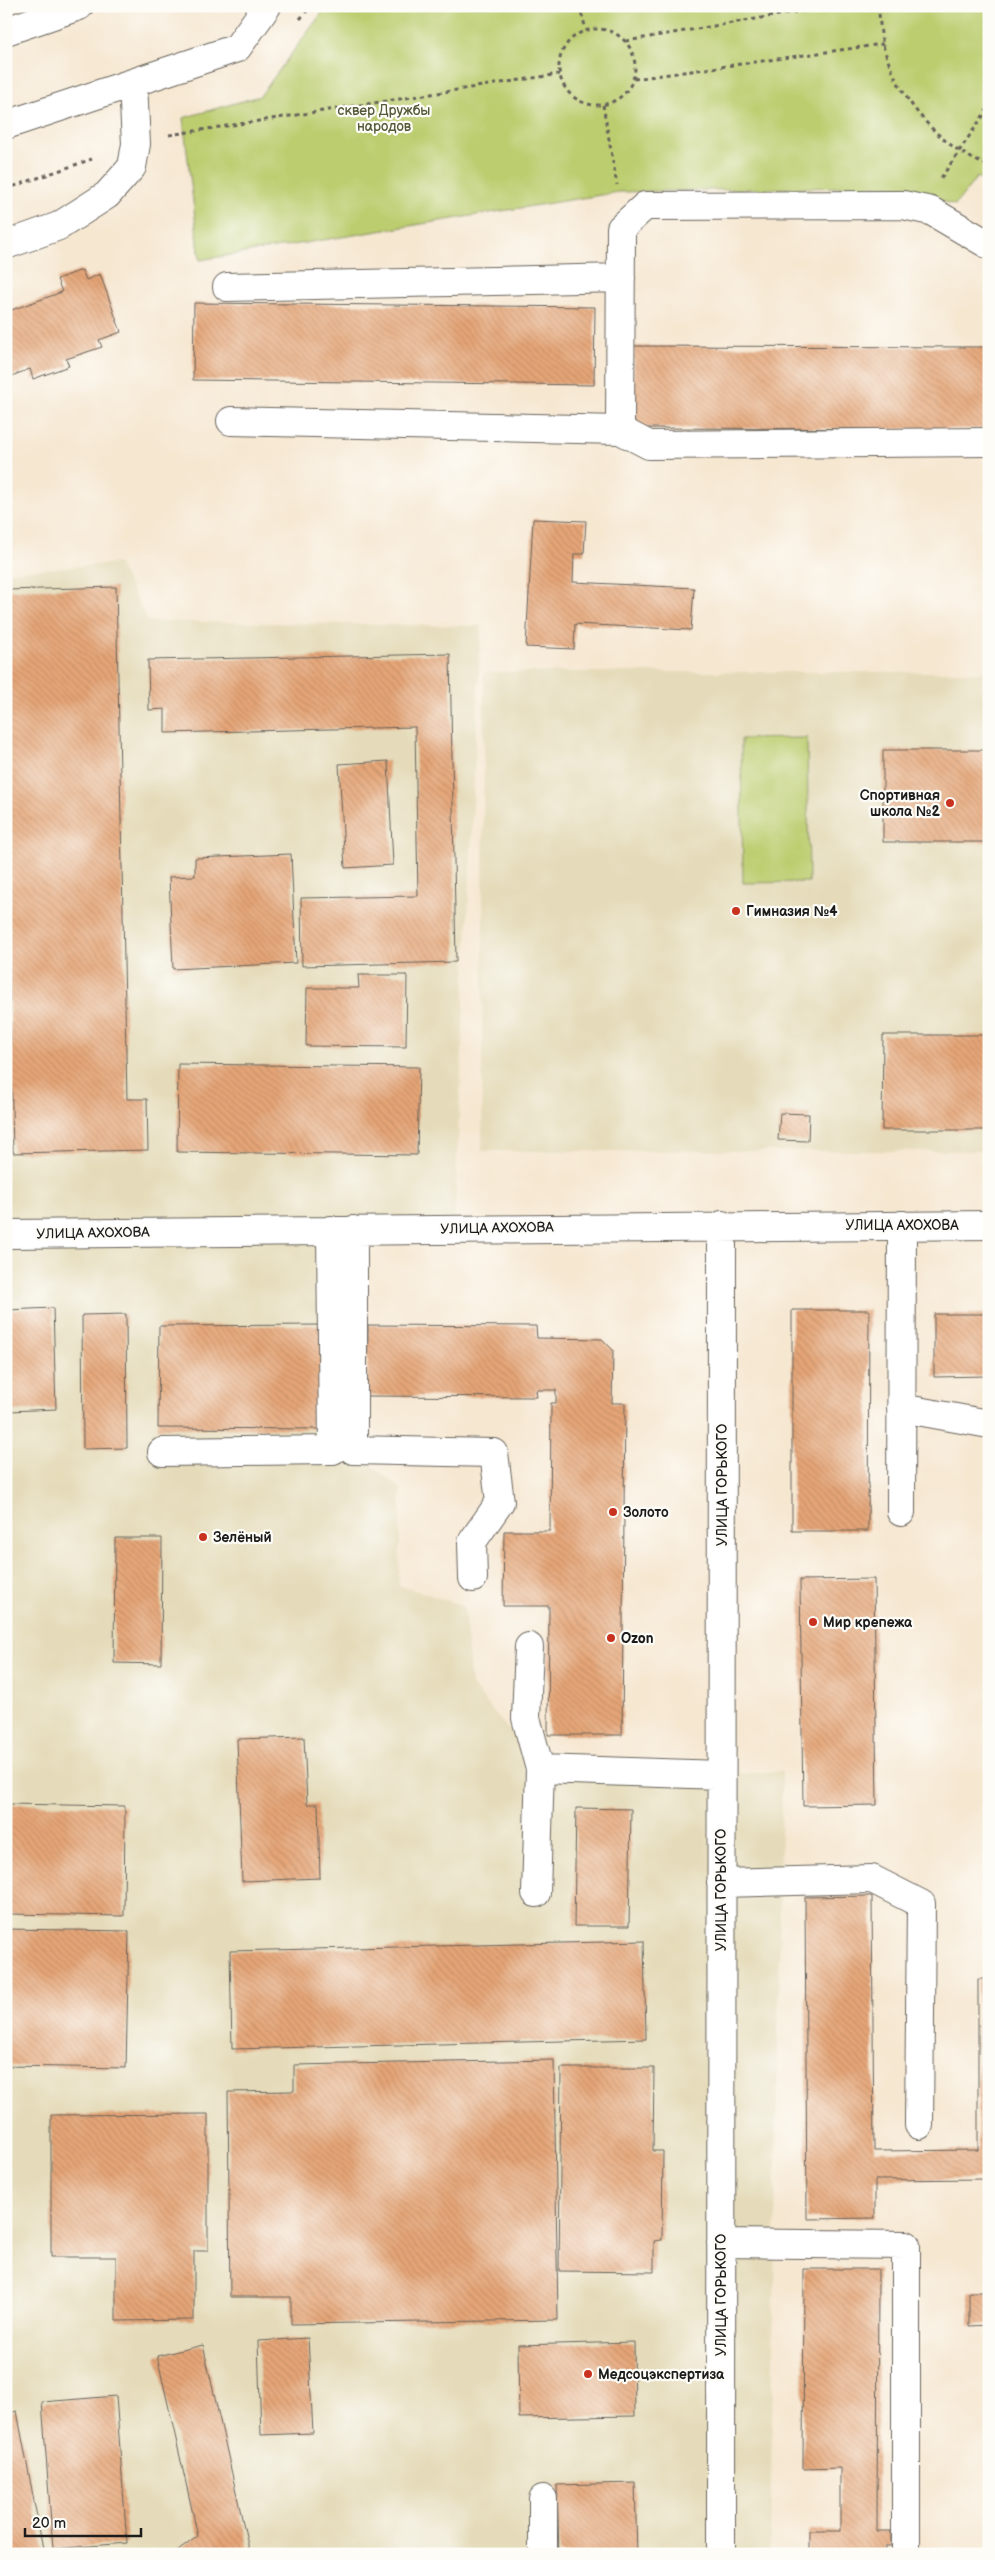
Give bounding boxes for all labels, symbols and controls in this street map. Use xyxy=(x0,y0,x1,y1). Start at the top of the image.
park label: сквер Дружбы народов xyxy=(338,102,430,135)
place label: Спортивная школа №2 xyxy=(860,787,941,820)
marker: Спортивная школа №2 xyxy=(944,797,956,809)
place label: Гимназия №4 xyxy=(746,903,838,920)
marker: Гимназия №4 xyxy=(730,905,742,917)
street label: УЛИЦА АХОХОВА xyxy=(845,1217,959,1234)
street label: УЛИЦА АХОХОВА xyxy=(440,1219,554,1237)
street label: УЛИЦА АХОХОВА xyxy=(36,1224,150,1242)
street label: УЛИЦА ГОРЬКОГО xyxy=(714,1424,731,1546)
place label: Золото xyxy=(623,1504,669,1521)
marker: Золото xyxy=(607,1506,619,1518)
place label: Зелёный xyxy=(213,1529,272,1546)
marker: Зелёный xyxy=(197,1531,209,1543)
place label: Мир крепежа xyxy=(823,1614,913,1631)
marker: Мир крепежа xyxy=(807,1616,819,1628)
place label: Ozon xyxy=(621,1630,654,1647)
marker: Ozon xyxy=(605,1632,617,1644)
street label: УЛИЦА ГОРЬКОГО xyxy=(713,1829,730,1951)
street label: УЛИЦА ГОРЬКОГО xyxy=(713,2234,730,2356)
place label: Медсоцэкспертиза xyxy=(598,2366,725,2383)
marker: Медсоцэкспертиза xyxy=(582,2368,594,2380)
scale bar xyxy=(25,2505,141,2537)
text: 20 m xyxy=(32,2514,66,2533)

